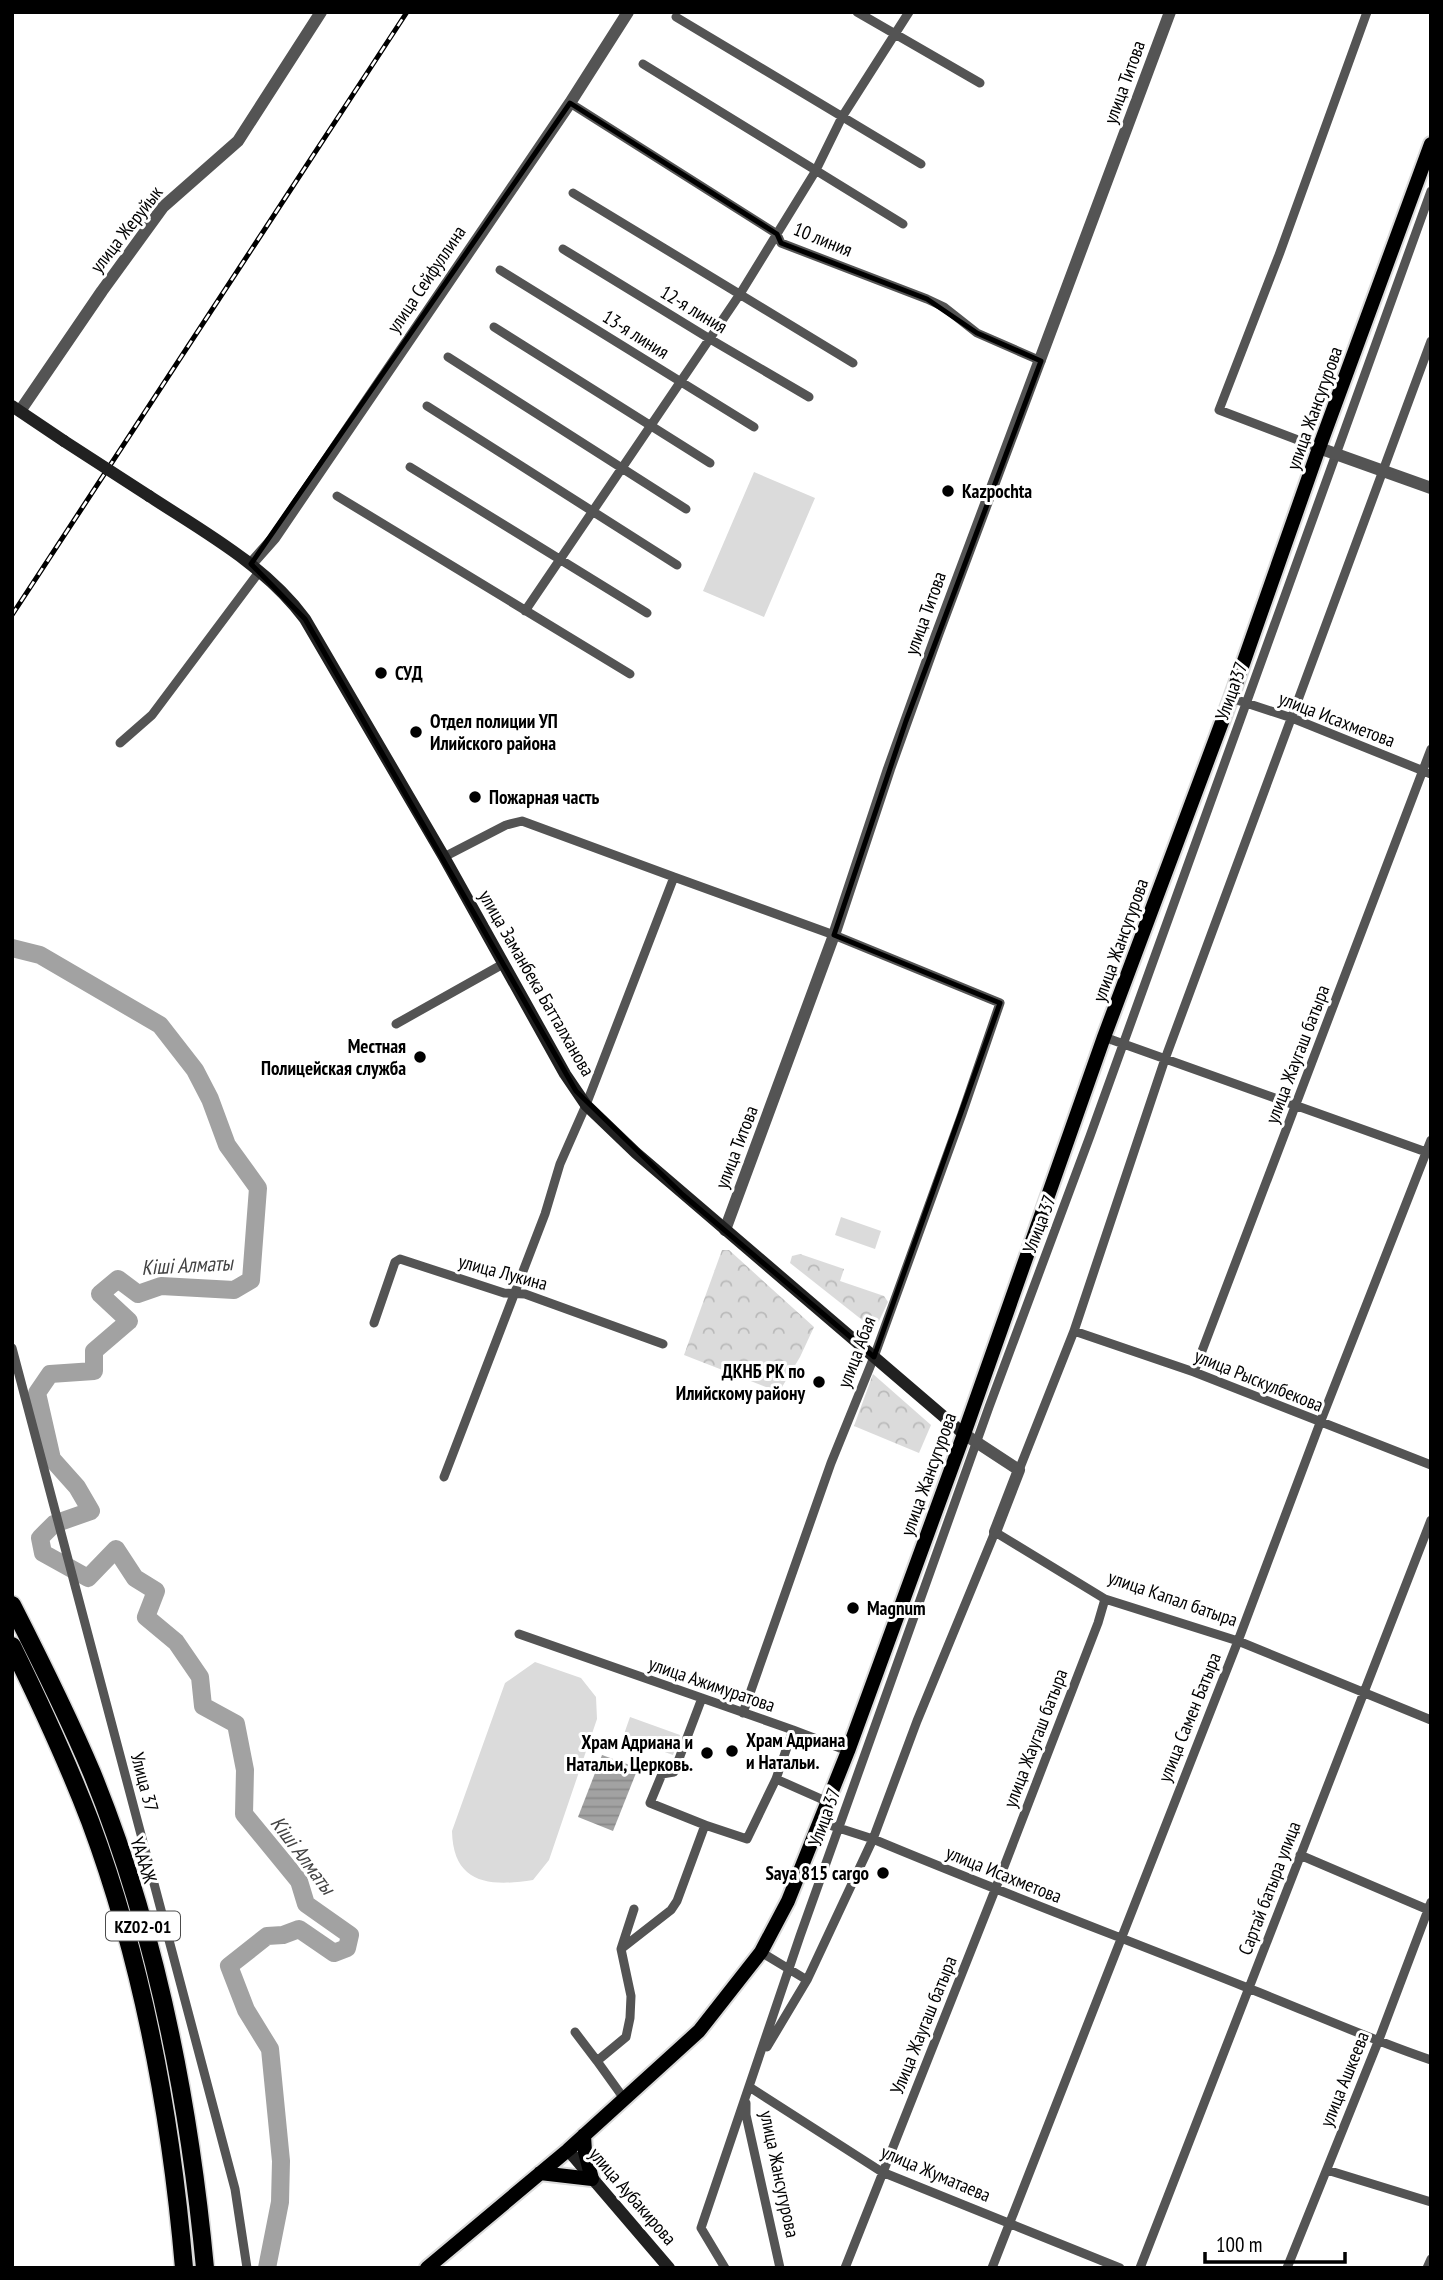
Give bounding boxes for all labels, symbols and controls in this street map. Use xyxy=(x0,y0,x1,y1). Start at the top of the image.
street label: улица Титова xyxy=(1098,37,1150,127)
street label: улица Жеруйык xyxy=(85,180,168,277)
street label: 10 линия xyxy=(790,216,856,262)
street label: улица Сейфуллина xyxy=(381,221,471,337)
street label: 12-я линия xyxy=(656,280,732,338)
street label: 13-я линия xyxy=(598,304,674,364)
street label: улица Жансугурова xyxy=(1281,343,1347,473)
place label: Kazpochta xyxy=(962,479,1032,503)
marker: Kazpochta xyxy=(940,483,956,499)
street label: улица Титова xyxy=(899,568,951,658)
street label: Улица 37 xyxy=(1209,659,1253,723)
place label: СУД xyxy=(395,661,423,685)
marker: СУД xyxy=(373,665,389,681)
street label: улица Исахметова xyxy=(1275,686,1399,752)
place label: Отдел полиции УП Илийского района xyxy=(430,709,558,755)
marker: Отдел полиции УП Илийского района xyxy=(408,724,424,740)
place label: Пожарная часть xyxy=(489,785,600,809)
marker: Пожарная часть xyxy=(467,789,483,805)
street label: улица Жансугурова xyxy=(1087,875,1153,1005)
street label: улица Заманбека Батталханова xyxy=(474,886,600,1080)
street label: улица Жаугаш батыра xyxy=(1260,981,1334,1127)
place label: Местная Полицейская служба xyxy=(261,1034,406,1080)
marker: Местная Полицейская служба xyxy=(412,1049,428,1065)
street label: улица Титова xyxy=(709,1102,763,1192)
street label: Улица 37 xyxy=(1017,1192,1061,1256)
water label: Кіші Алматы xyxy=(141,1249,235,1281)
street label: улица Лукина xyxy=(456,1249,550,1295)
street label: улица Абая xyxy=(831,1313,881,1391)
street label: улица Рыскулбекова xyxy=(1191,1343,1327,1417)
place label: ДКНБ РК по Илийскому району xyxy=(676,1359,805,1405)
marker: ДКНБ РК по Илийскому району xyxy=(811,1374,827,1390)
street label: улица Жансугурова xyxy=(895,1409,961,1539)
street label: улица Капал батыра xyxy=(1105,1565,1241,1631)
place label: Magnum xyxy=(867,1596,925,1620)
marker: Magnum xyxy=(845,1600,861,1616)
street label: улица Самен Батыра xyxy=(1152,1649,1226,1785)
street label: улица Ажимуратова xyxy=(646,1651,778,1717)
street label: улица Жаугаш батыра xyxy=(998,1665,1072,1811)
place label: Храм Адриана и Натальи. xyxy=(746,1728,846,1774)
place label: Храм Адриана и Натальи, Церковь. xyxy=(566,1730,693,1776)
marker: Храм Адриана и Натальи. xyxy=(724,1743,740,1759)
marker: Храм Адриана и Натальи, Церковь. xyxy=(699,1745,715,1761)
street label: Улица 37 xyxy=(126,1750,164,1814)
street label: Улица 37 xyxy=(802,1785,846,1849)
water label: Кіші Алматы xyxy=(265,1810,342,1901)
street label: Сартай батыра улица xyxy=(1232,1818,1306,1958)
street label: ҮАААЖ xyxy=(125,1834,163,1887)
street label: улица Исахметова xyxy=(943,1840,1065,1908)
place label: Saya 815 cargo xyxy=(765,1861,869,1885)
marker: Saya 815 cargo xyxy=(875,1865,891,1881)
road number: KZ02-01 xyxy=(106,1912,180,1940)
street label: Улица Жаугаш батыра xyxy=(884,1952,962,2098)
street label: улица Ашкеева xyxy=(1314,2028,1374,2130)
street label: улица Жансугурова xyxy=(755,2108,805,2240)
street label: улица Жуматаева xyxy=(878,2139,994,2207)
street label: улица Аубакирова xyxy=(584,2142,682,2250)
scale bar xyxy=(1205,2220,1345,2264)
text: 100 m xyxy=(1216,2231,1262,2258)

